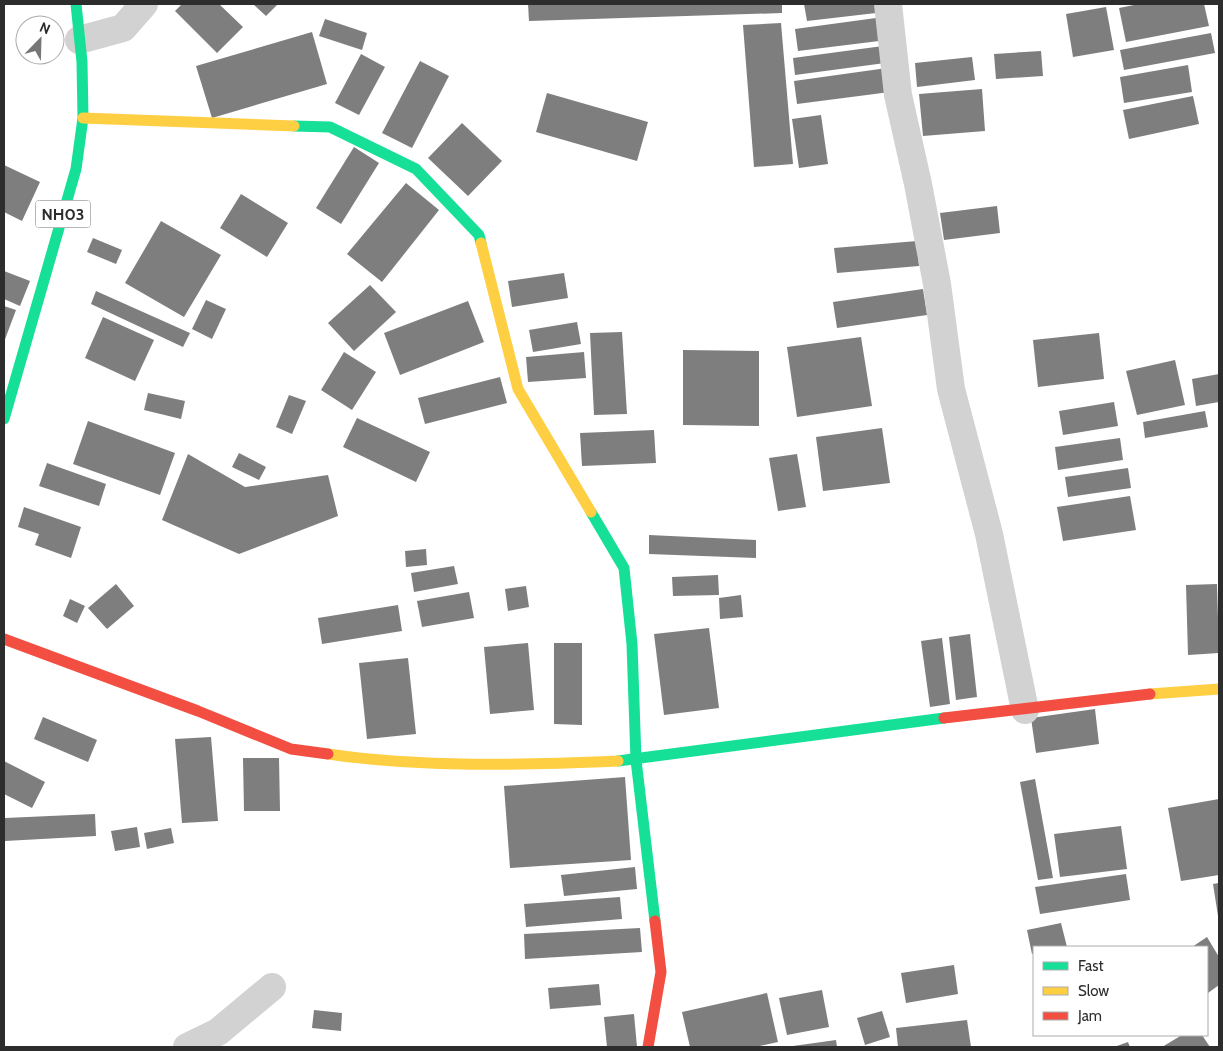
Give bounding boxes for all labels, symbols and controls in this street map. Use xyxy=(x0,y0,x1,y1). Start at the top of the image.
north arrow xyxy=(15,15,65,65)
text: N xyxy=(37,18,53,38)
road number: NH03 xyxy=(36,200,90,228)
legend xyxy=(1033,946,1208,1036)
text: Fast xyxy=(1078,957,1103,975)
text: Slow xyxy=(1078,982,1109,1000)
text: Jam xyxy=(1077,1007,1102,1025)

